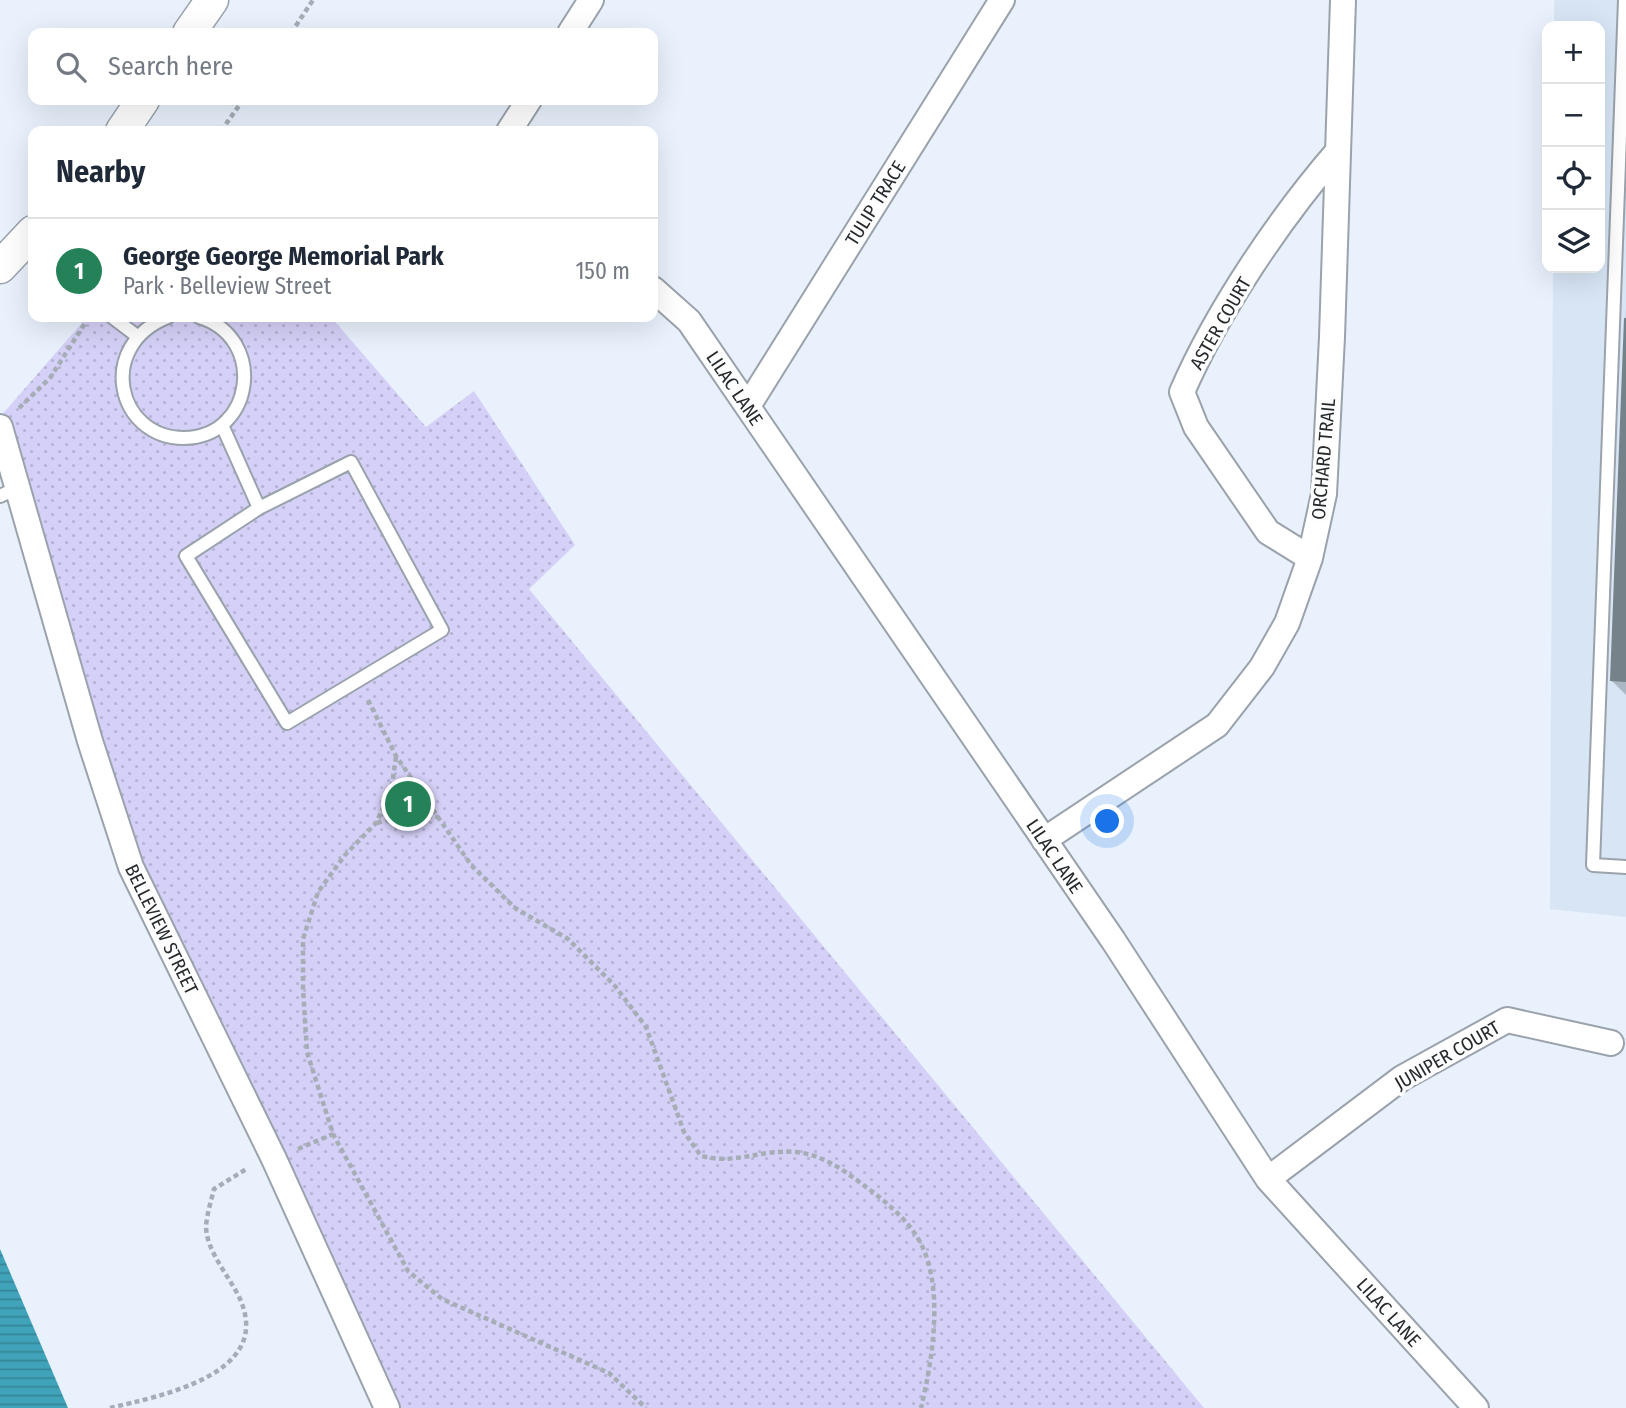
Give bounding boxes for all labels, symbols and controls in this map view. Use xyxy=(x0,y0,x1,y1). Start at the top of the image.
map controls xyxy=(1542,21,1605,273)
button: + xyxy=(1542,21,1605,84)
search box xyxy=(28,28,658,105)
icon: search xyxy=(52,48,90,86)
text: Search here xyxy=(108,51,233,82)
button: − xyxy=(1542,84,1605,147)
button: locate xyxy=(1542,147,1605,210)
text: Nearby xyxy=(56,154,145,190)
street label: TULIP TRACE xyxy=(840,157,910,250)
button: layers xyxy=(1542,210,1605,273)
text: George George Memorial Park xyxy=(123,241,444,272)
text: 1 xyxy=(74,257,84,285)
text: 150 m xyxy=(575,257,630,285)
text: Park · Belleview Street xyxy=(123,272,331,300)
street label: ASTER COURT xyxy=(1185,273,1256,373)
street label: LILAC LANE xyxy=(701,347,768,430)
street label: ORCHARD TRAIL xyxy=(1307,397,1340,521)
pin: 1 xyxy=(385,778,431,830)
your location xyxy=(1090,804,1124,838)
street label: LILAC LANE xyxy=(1021,815,1088,898)
street label: BELLEVIEW STREET xyxy=(120,860,203,998)
street label: JUNIPER COURT xyxy=(1391,1016,1504,1095)
street label: LILAC LANE xyxy=(1352,1273,1426,1352)

